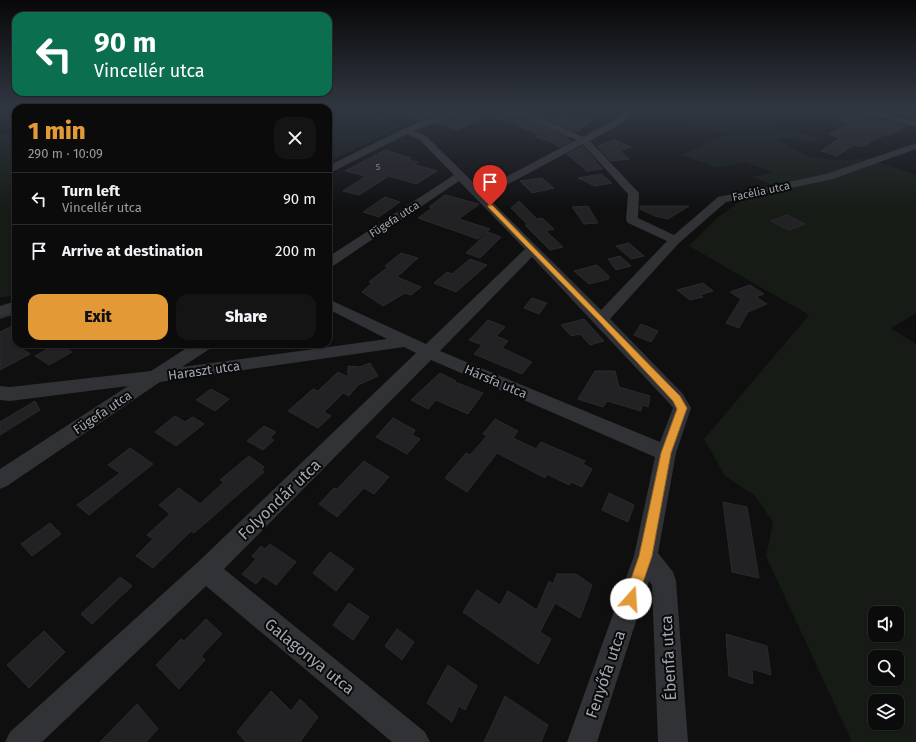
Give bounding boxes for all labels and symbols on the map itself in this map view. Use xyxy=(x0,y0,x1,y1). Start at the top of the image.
house number: 5 xyxy=(376,162,381,172)
pin xyxy=(473,165,507,206)
street label: Facélia utca xyxy=(731,179,791,204)
street label: Fügefa utca xyxy=(367,199,422,240)
street label: Haraszt utca xyxy=(167,358,241,383)
street label: Hársfa utca xyxy=(462,362,529,401)
street label: Fügefa utca xyxy=(70,387,134,437)
street label: Folyondár utca xyxy=(234,455,325,544)
position arrow xyxy=(610,578,652,620)
street label: Galagonya utca xyxy=(261,614,358,698)
street label: Ébenfa utca xyxy=(656,615,680,701)
street label: Fenyőfa utca xyxy=(582,628,629,720)

